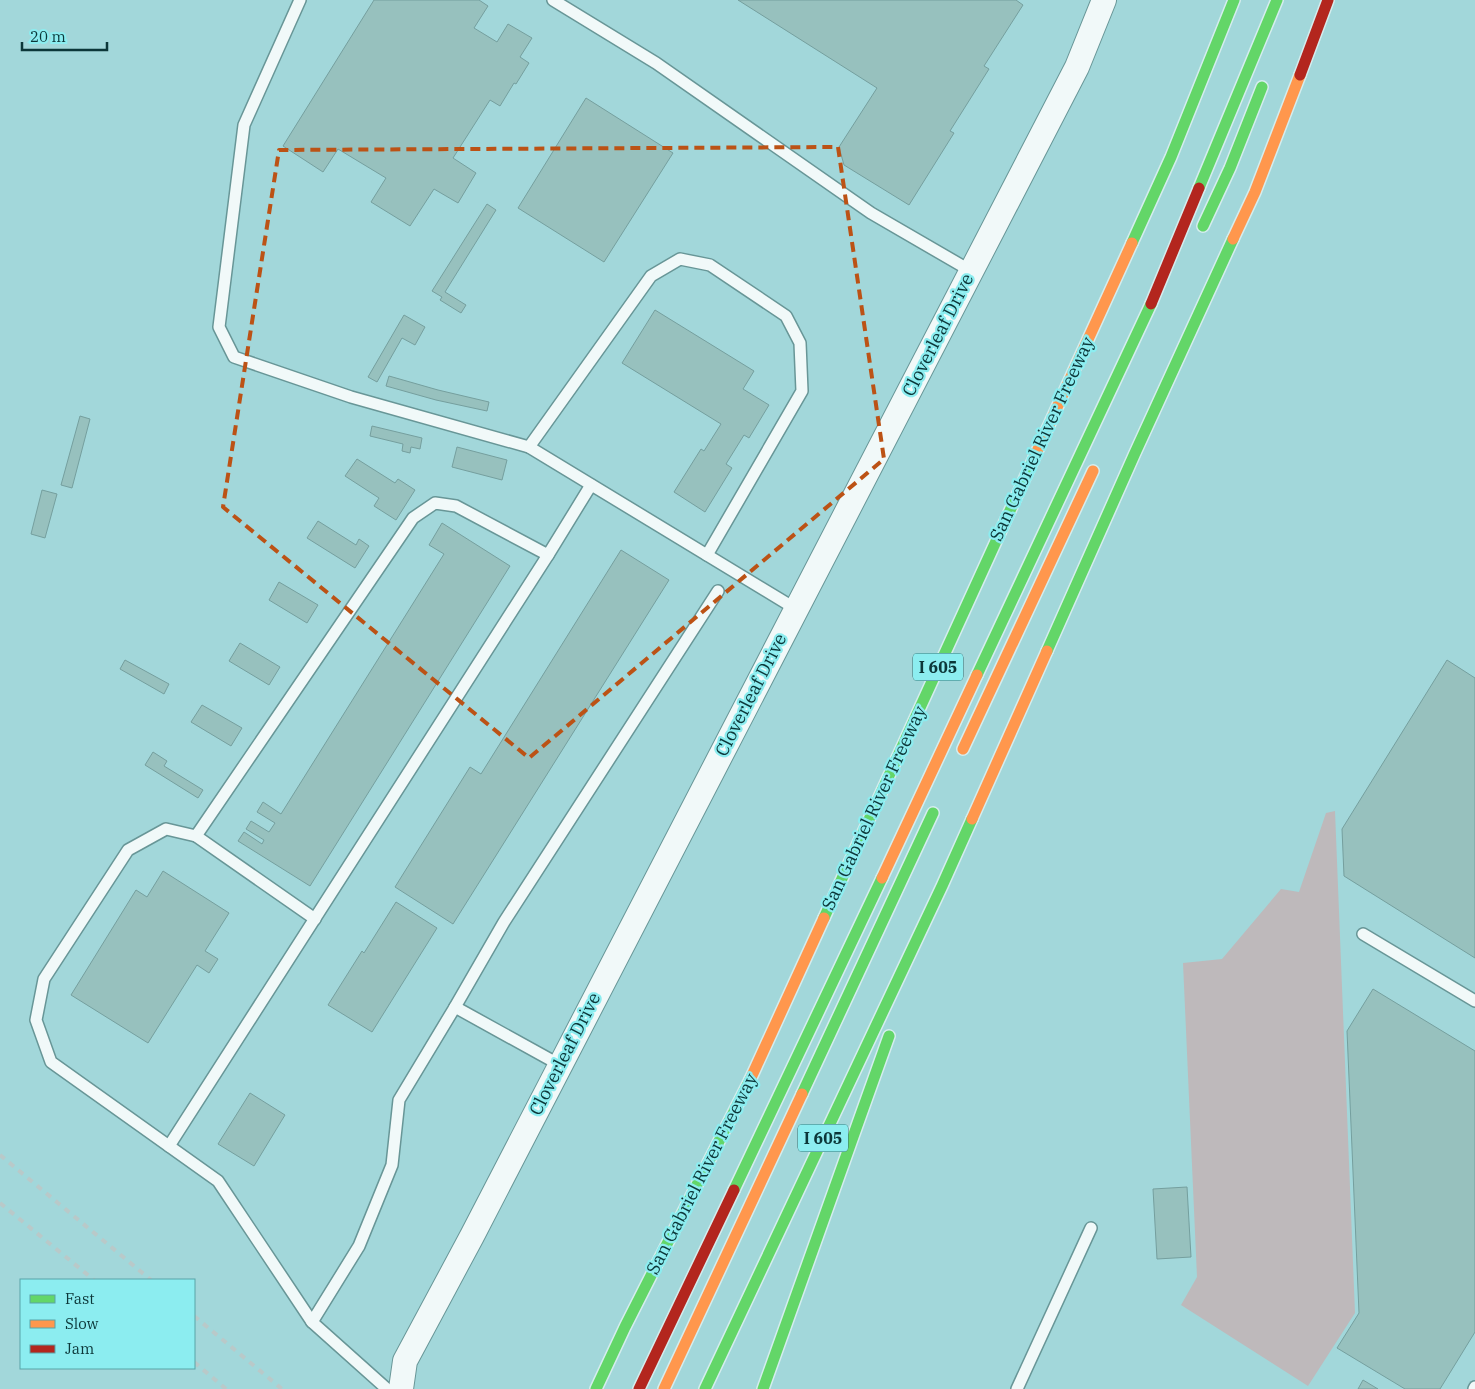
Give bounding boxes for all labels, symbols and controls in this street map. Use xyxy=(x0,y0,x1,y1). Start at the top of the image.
scale bar xyxy=(22,20,108,52)
text: 20 m xyxy=(30,27,66,46)
street label: Cloverleaf Drive xyxy=(897,269,978,400)
street label: San Gabriel River Freeway xyxy=(984,333,1099,545)
street label: Cloverleaf Drive xyxy=(710,629,791,760)
road number: I 605 xyxy=(913,654,963,680)
street label: San Gabriel River Freeway xyxy=(816,702,931,914)
street label: Cloverleaf Drive xyxy=(524,988,605,1119)
street label: San Gabriel River Freeway xyxy=(641,1069,763,1278)
road number: I 605 xyxy=(798,1124,848,1152)
legend xyxy=(20,1279,195,1369)
text: Fast xyxy=(65,1289,95,1308)
text: Slow xyxy=(65,1314,99,1333)
text: Jam xyxy=(65,1339,94,1358)

